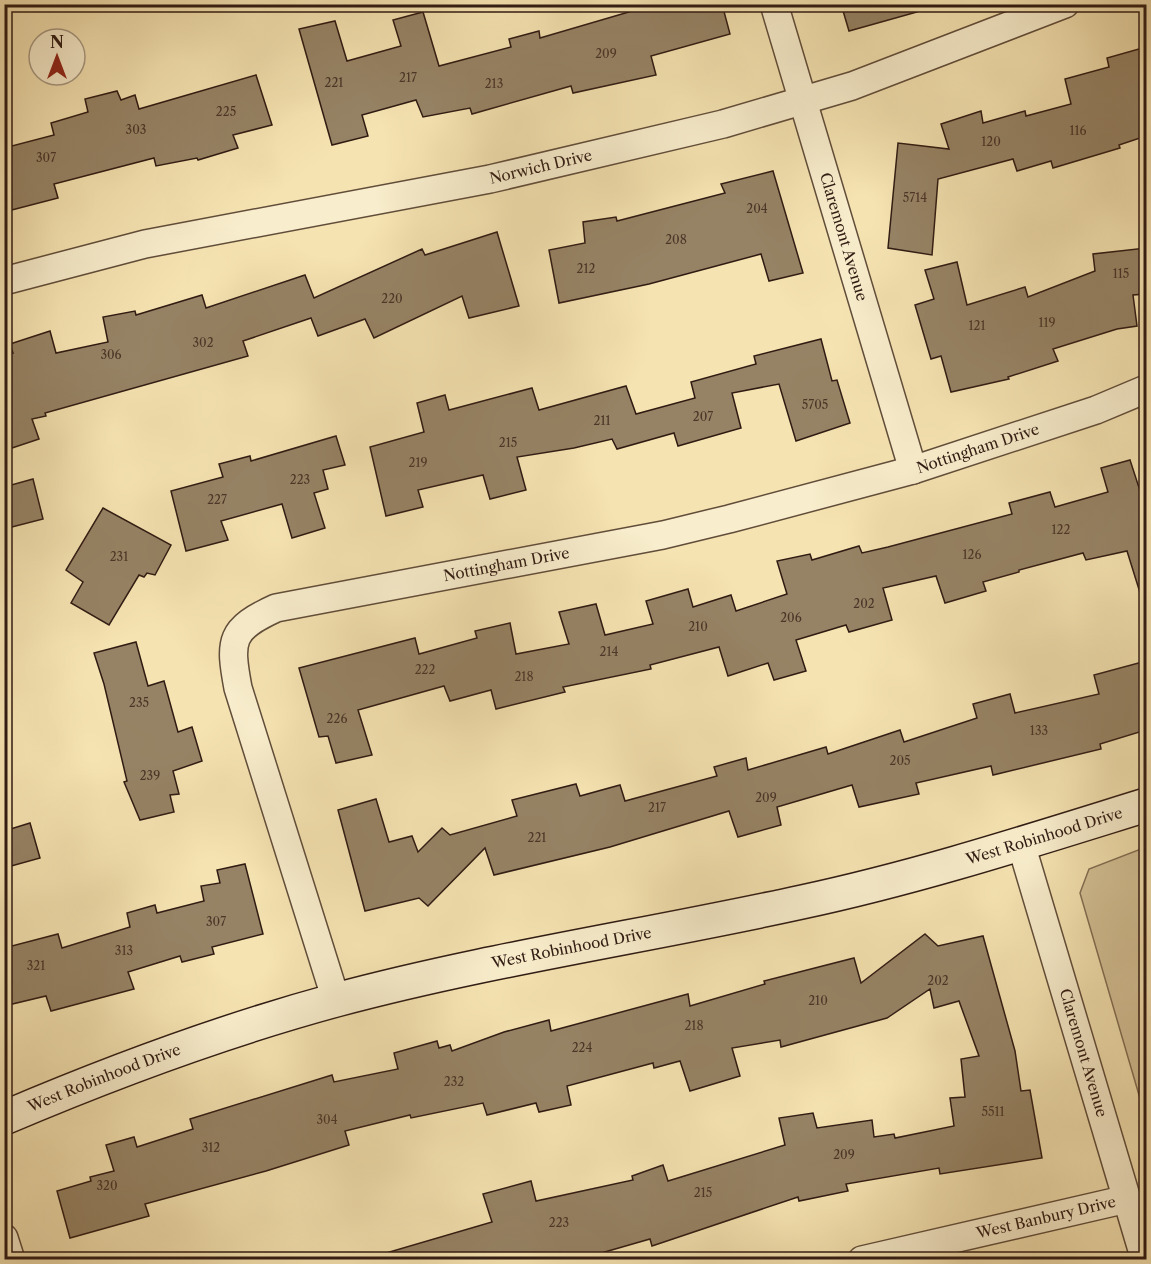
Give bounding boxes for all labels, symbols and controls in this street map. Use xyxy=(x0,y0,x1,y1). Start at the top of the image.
north arrow xyxy=(27,27,87,87)
text: N xyxy=(50,32,64,52)
house number: 209 xyxy=(595,46,617,61)
house number: 217 xyxy=(399,70,417,85)
house number: 221 xyxy=(325,75,343,90)
house number: 213 xyxy=(485,76,503,91)
house number: 225 xyxy=(216,104,236,119)
house number: 303 xyxy=(126,122,146,137)
house number: 116 xyxy=(1069,123,1087,138)
house number: 120 xyxy=(981,134,1001,149)
street label: Norwich Drive xyxy=(487,145,594,188)
house number: 307 xyxy=(36,150,56,165)
street label: Claremont Avenue xyxy=(816,170,872,303)
house number: 5714 xyxy=(903,190,927,205)
house number: 204 xyxy=(746,201,768,216)
house number: 208 xyxy=(665,232,687,247)
house number: 212 xyxy=(577,261,596,276)
house number: 115 xyxy=(1113,266,1129,281)
house number: 220 xyxy=(381,291,403,306)
house number: 119 xyxy=(1038,315,1056,330)
house number: 121 xyxy=(969,318,986,333)
house number: 302 xyxy=(192,335,214,350)
house number: 306 xyxy=(100,347,122,362)
house number: 5705 xyxy=(802,397,828,412)
house number: 207 xyxy=(693,409,713,424)
house number: 211 xyxy=(594,413,611,428)
street label: Nottingham Drive xyxy=(914,419,1042,477)
house number: 215 xyxy=(499,435,517,450)
house number: 219 xyxy=(409,455,427,470)
house number: 223 xyxy=(290,472,310,487)
house number: 227 xyxy=(207,492,227,507)
house number: 122 xyxy=(1052,522,1071,537)
street label: Nottingham Drive xyxy=(442,543,571,585)
house number: 126 xyxy=(963,547,981,562)
house number: 231 xyxy=(110,549,128,564)
house number: 202 xyxy=(853,596,875,611)
house number: 206 xyxy=(780,610,802,625)
house number: 210 xyxy=(688,619,708,634)
house number: 214 xyxy=(600,644,619,659)
house number: 222 xyxy=(415,662,435,677)
house number: 218 xyxy=(514,669,534,684)
house number: 235 xyxy=(129,695,149,710)
house number: 226 xyxy=(327,711,347,726)
house number: 133 xyxy=(1030,723,1048,738)
house number: 205 xyxy=(889,753,911,768)
house number: 239 xyxy=(140,768,160,783)
house number: 209 xyxy=(755,790,777,805)
house number: 217 xyxy=(648,800,666,815)
street label: West Robinhood Drive xyxy=(963,803,1125,869)
house number: 221 xyxy=(528,830,546,845)
house number: 307 xyxy=(206,914,226,929)
street label: West Robinhood Drive xyxy=(489,923,653,973)
house number: 313 xyxy=(115,943,133,958)
house number: 321 xyxy=(27,958,45,973)
house number: 202 xyxy=(927,973,949,988)
street label: Claremont Avenue xyxy=(1056,986,1112,1119)
house number: 210 xyxy=(808,993,828,1008)
house number: 218 xyxy=(684,1018,704,1033)
street label: West Robinhood Drive xyxy=(24,1040,183,1116)
house number: 224 xyxy=(572,1040,592,1055)
house number: 232 xyxy=(444,1074,464,1089)
house number: 5511 xyxy=(981,1104,1005,1119)
house number: 304 xyxy=(316,1112,338,1127)
house number: 312 xyxy=(202,1140,220,1155)
house number: 209 xyxy=(833,1147,855,1162)
house number: 320 xyxy=(96,1178,118,1193)
house number: 215 xyxy=(694,1185,712,1200)
street label: West Banbury Drive xyxy=(973,1192,1118,1243)
house number: 223 xyxy=(549,1215,569,1230)

